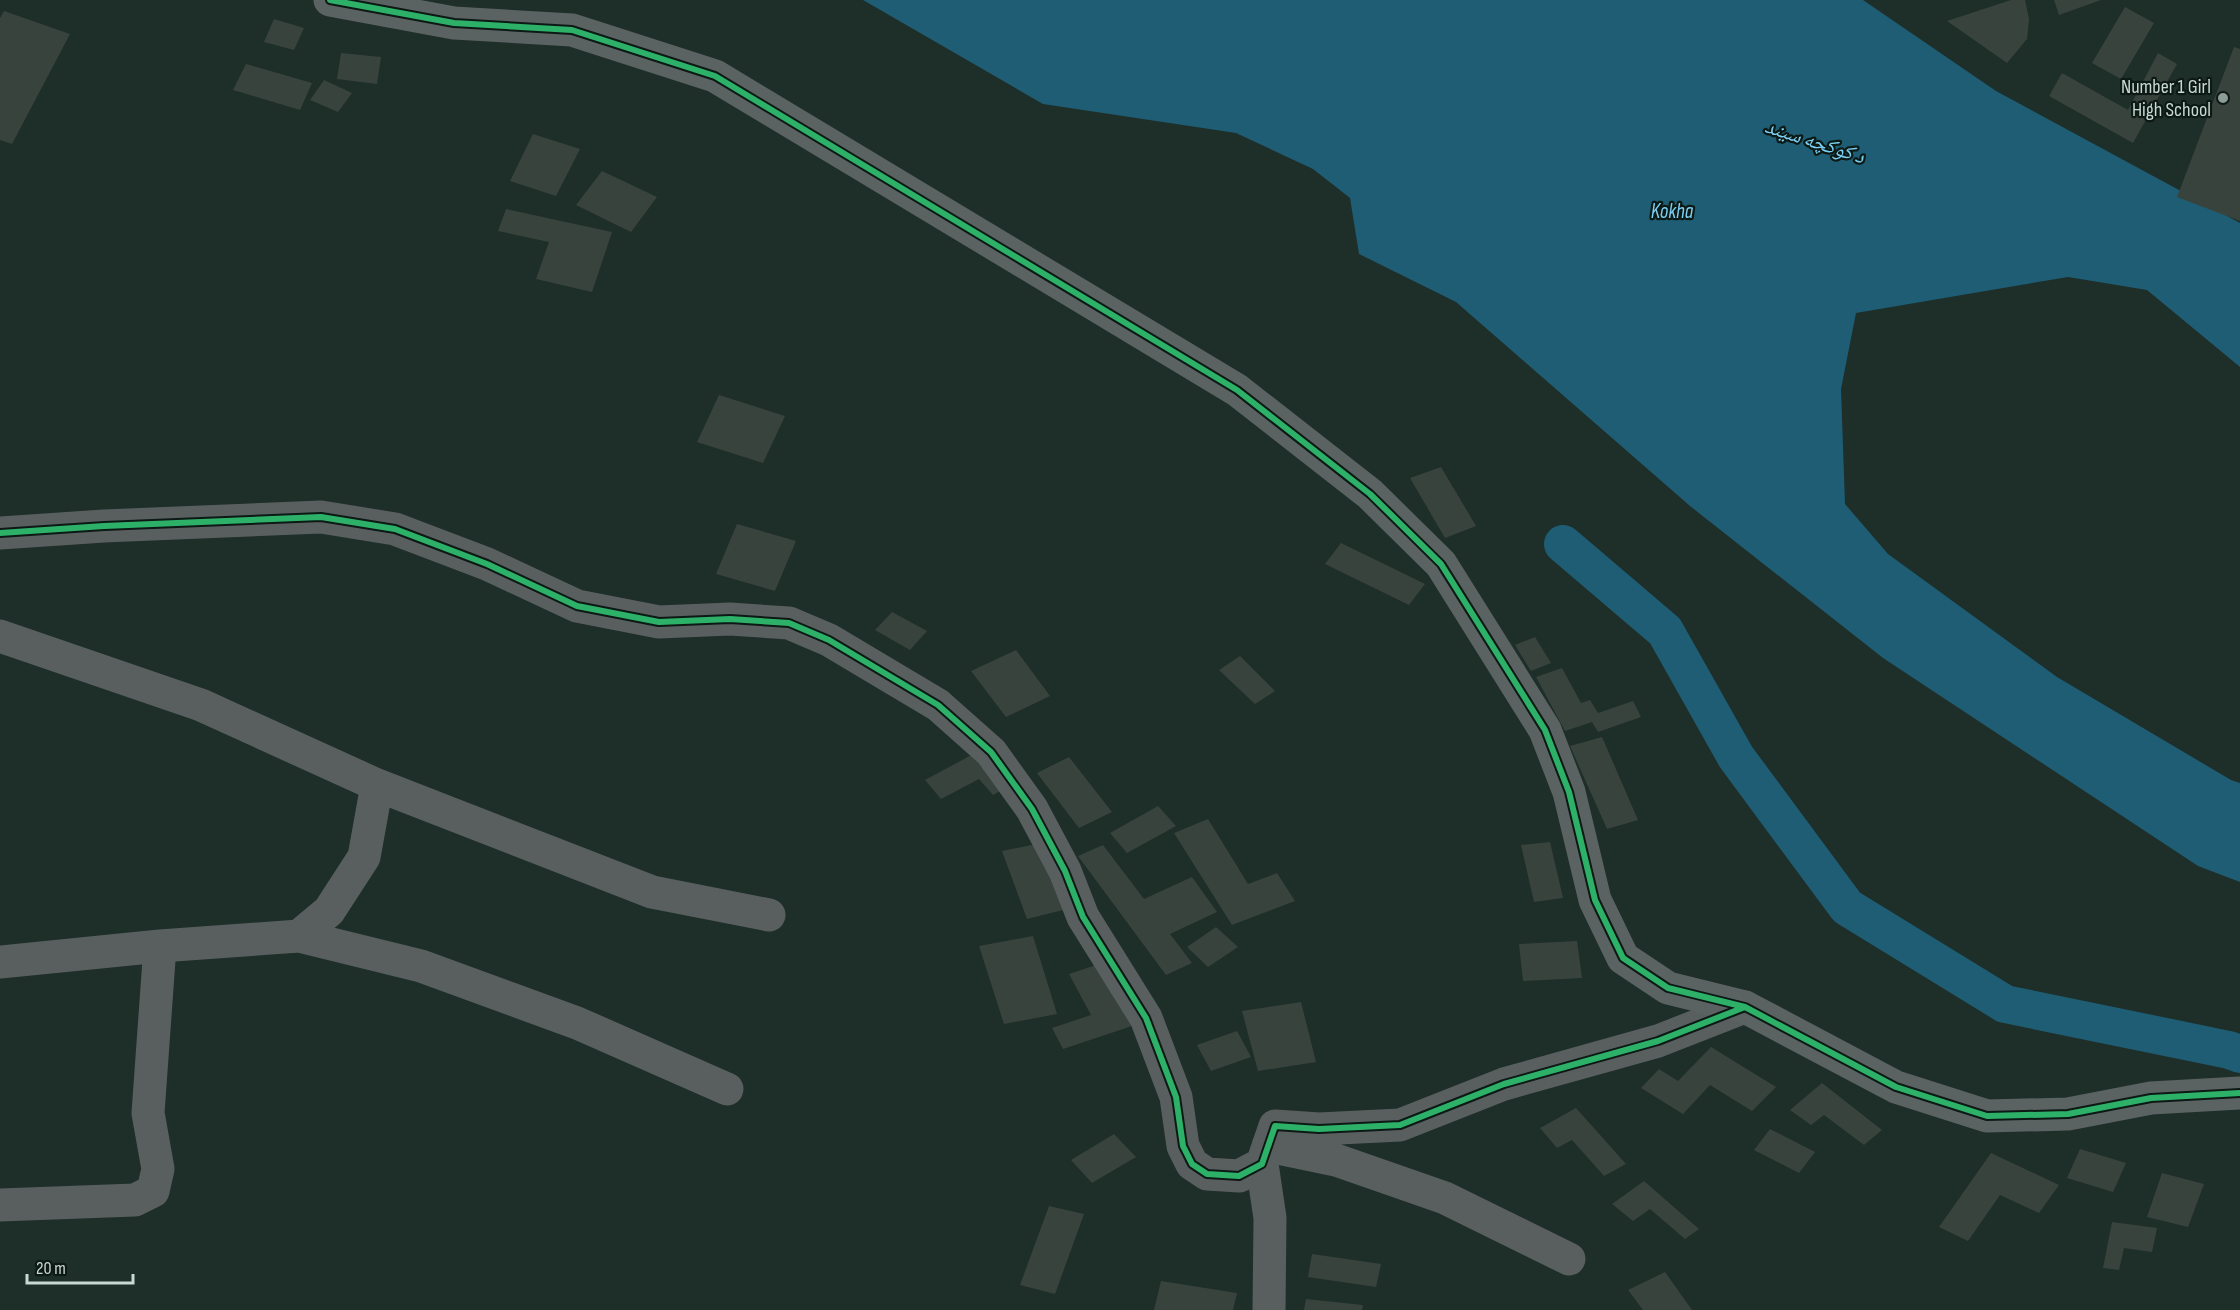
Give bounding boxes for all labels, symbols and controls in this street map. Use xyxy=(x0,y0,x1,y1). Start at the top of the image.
place label: Number 1 Girl High School xyxy=(2121,75,2211,122)
marker: Number 1 Girl High School xyxy=(2216,91,2230,105)
water label: د کوکچه سیند xyxy=(1762,114,1868,169)
water label: Kokha xyxy=(1651,199,1694,224)
scale bar xyxy=(27,1247,134,1285)
text: 20 m xyxy=(36,1258,66,1279)

